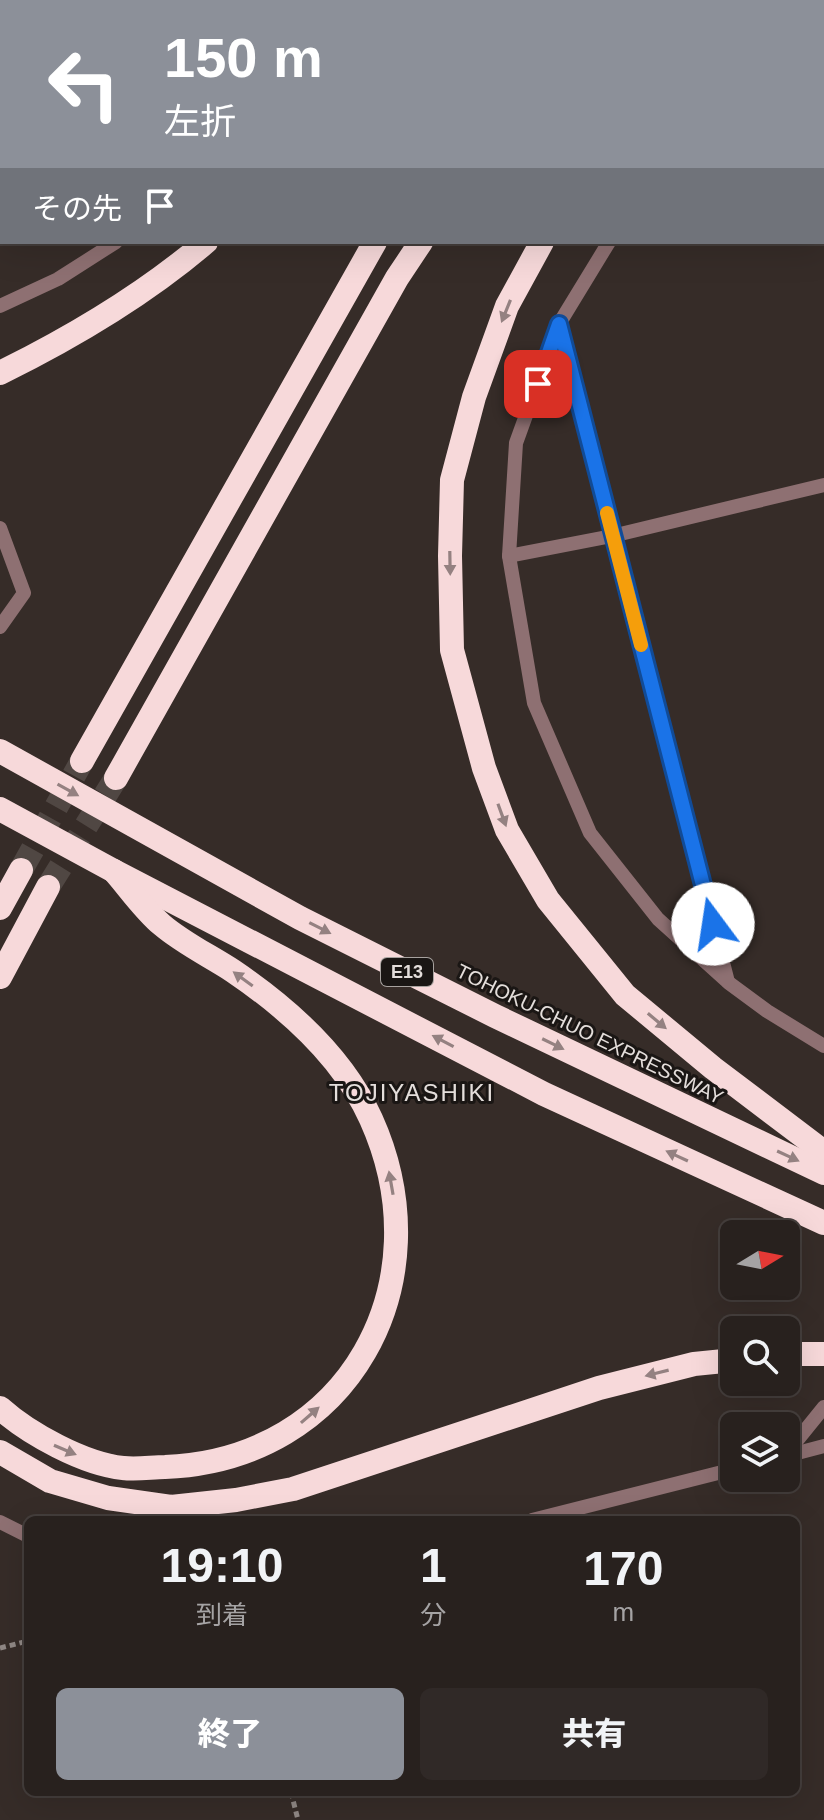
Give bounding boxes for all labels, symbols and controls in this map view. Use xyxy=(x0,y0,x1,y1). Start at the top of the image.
text: 150 m xyxy=(164,26,323,89)
icon: left xyxy=(32,32,136,136)
text: 左折 xyxy=(164,101,236,142)
icon: arrive xyxy=(138,184,182,228)
text: その先 xyxy=(32,192,122,225)
one-way arrow xyxy=(499,299,512,323)
pin xyxy=(504,350,572,418)
icon: arrive xyxy=(516,362,560,406)
one-way arrow xyxy=(444,551,456,576)
one-way arrow xyxy=(56,783,79,796)
one-way arrow xyxy=(496,803,509,827)
position arrow xyxy=(671,882,755,966)
one-way arrow xyxy=(309,921,332,935)
road number: E13 xyxy=(381,958,433,986)
street label: TOHOKU-CHUO EXPRESSWAY xyxy=(453,960,727,1108)
one-way arrow xyxy=(232,971,253,987)
one-way arrow xyxy=(646,1012,666,1029)
one-way arrow xyxy=(432,1035,455,1048)
one-way arrow xyxy=(542,1037,565,1051)
district label: TOJIYASHIKI xyxy=(329,1079,495,1106)
one-way arrow xyxy=(665,1149,688,1163)
one-way arrow xyxy=(776,1149,799,1163)
one-way arrow xyxy=(385,1170,397,1195)
north arrow xyxy=(720,1220,800,1300)
map controls xyxy=(720,1220,800,1492)
button: search xyxy=(720,1316,800,1396)
one-way arrow xyxy=(645,1367,670,1380)
one-way arrow xyxy=(299,1407,319,1424)
button: layers xyxy=(720,1412,800,1492)
one-way arrow xyxy=(53,1443,77,1456)
text: 19:10 xyxy=(161,1539,283,1592)
text: 1 xyxy=(420,1539,447,1592)
text: 170 xyxy=(583,1542,663,1595)
text: m xyxy=(613,1597,634,1627)
text: 到着 xyxy=(196,1600,248,1630)
text: 分 xyxy=(420,1600,446,1630)
button: 終了 xyxy=(56,1688,404,1780)
button: 共有 xyxy=(420,1688,768,1780)

